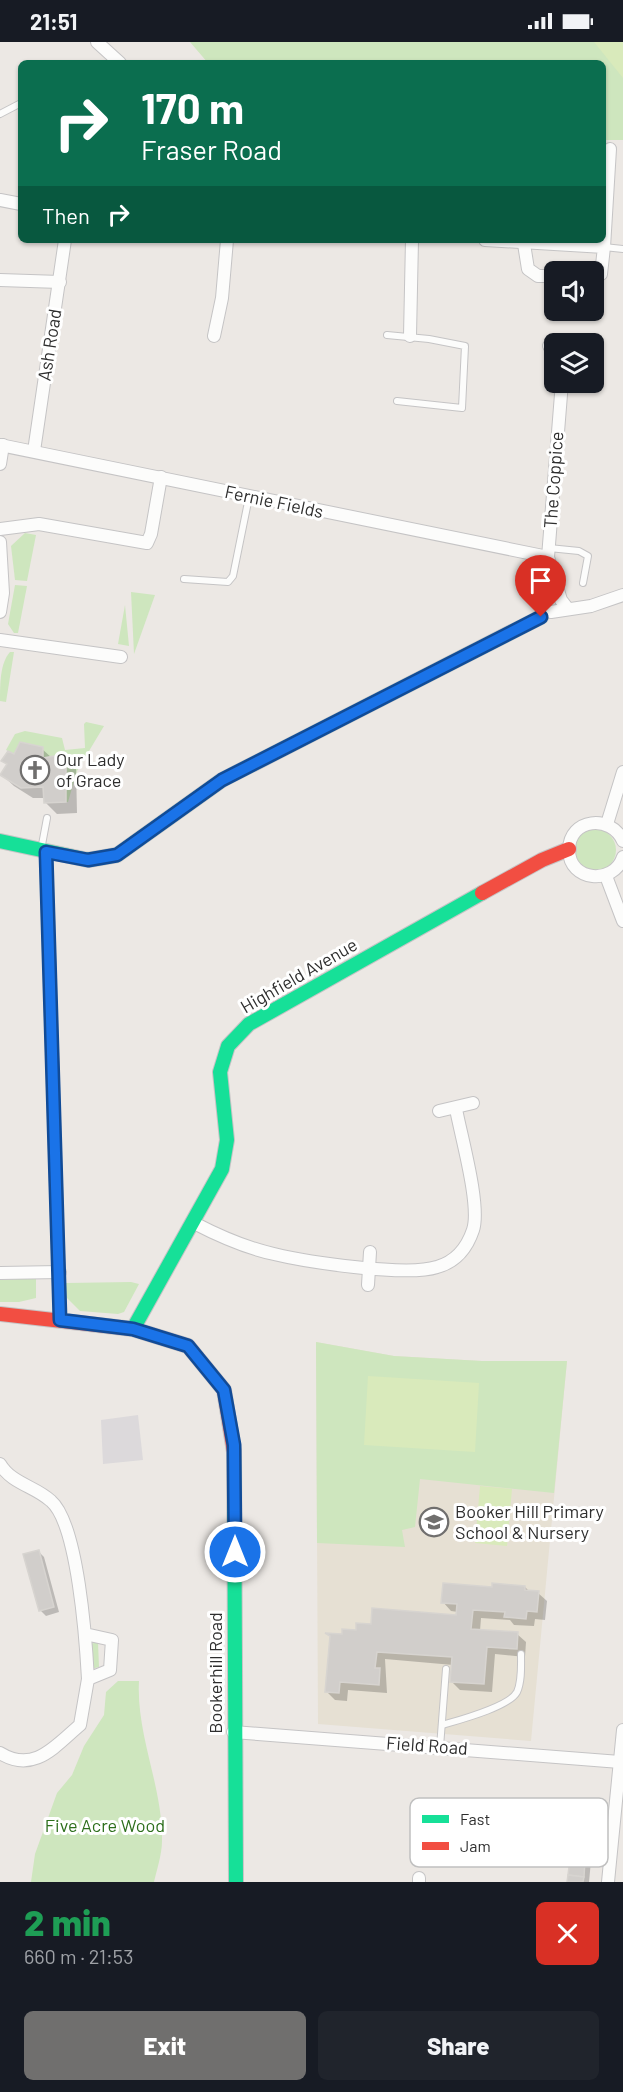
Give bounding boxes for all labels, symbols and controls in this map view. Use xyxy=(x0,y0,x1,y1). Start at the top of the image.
text: 21:51 xyxy=(30,8,77,34)
text: 170 m xyxy=(141,82,244,132)
icon: right xyxy=(42,84,120,162)
text: Fraser Road xyxy=(141,133,282,165)
icon: right xyxy=(102,198,135,231)
text: Then xyxy=(42,202,90,228)
map controls xyxy=(544,261,604,393)
button: sound xyxy=(544,261,604,321)
street label: Ash Road xyxy=(32,307,66,382)
button: layers xyxy=(544,333,604,393)
street label: The Coppice xyxy=(539,431,567,529)
street label: Fernie Fields xyxy=(223,480,325,522)
pin xyxy=(515,555,566,617)
icon: arrive xyxy=(524,564,557,597)
place label: Our Lady of Grace xyxy=(56,748,125,791)
church icon: Our Lady of Grace xyxy=(19,754,51,786)
street label: Highfield Avenue xyxy=(236,933,361,1017)
place label: Booker Hill Primary School & Nursery xyxy=(455,1500,604,1543)
school or university icon: Booker Hill Primary School & Nursery xyxy=(418,1506,450,1538)
position arrow xyxy=(203,1520,267,1584)
street label: Bookerhill Road xyxy=(204,1612,226,1734)
street label: Field Road xyxy=(386,1731,469,1759)
legend xyxy=(410,1798,608,1867)
text: Fast xyxy=(460,1809,490,1828)
park label: Five Acre Wood xyxy=(45,1814,165,1836)
text: Jam xyxy=(460,1836,491,1855)
text: 2 min xyxy=(24,1900,111,1943)
button: close xyxy=(536,1902,599,1965)
text: 660 m · 21:53 xyxy=(24,1944,133,1968)
button: Exit xyxy=(24,2011,306,2080)
button: Share xyxy=(318,2011,599,2080)

